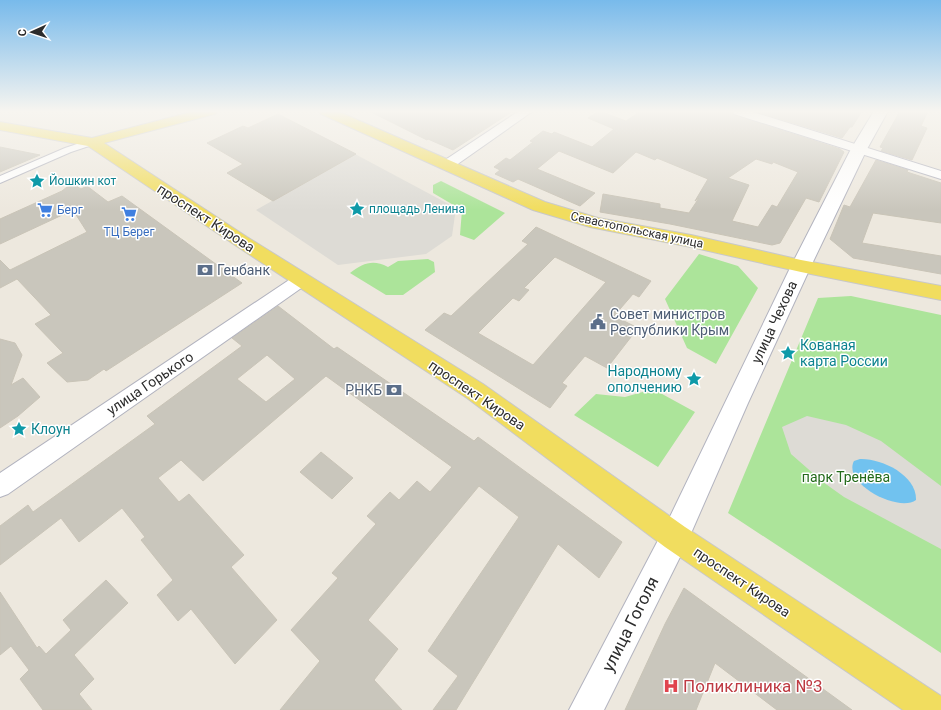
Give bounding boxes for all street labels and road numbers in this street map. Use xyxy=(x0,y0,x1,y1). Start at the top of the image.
street label: проспект Кирова xyxy=(154,181,258,255)
street label: Севастопольская улица xyxy=(569,209,705,251)
street label: улица Чехова xyxy=(748,278,800,366)
street label: улица Горького xyxy=(104,348,196,418)
street label: проспект Кирова xyxy=(426,357,528,433)
street label: проспект Кирова xyxy=(691,544,793,620)
street label: улица Гоголя xyxy=(597,573,663,675)

